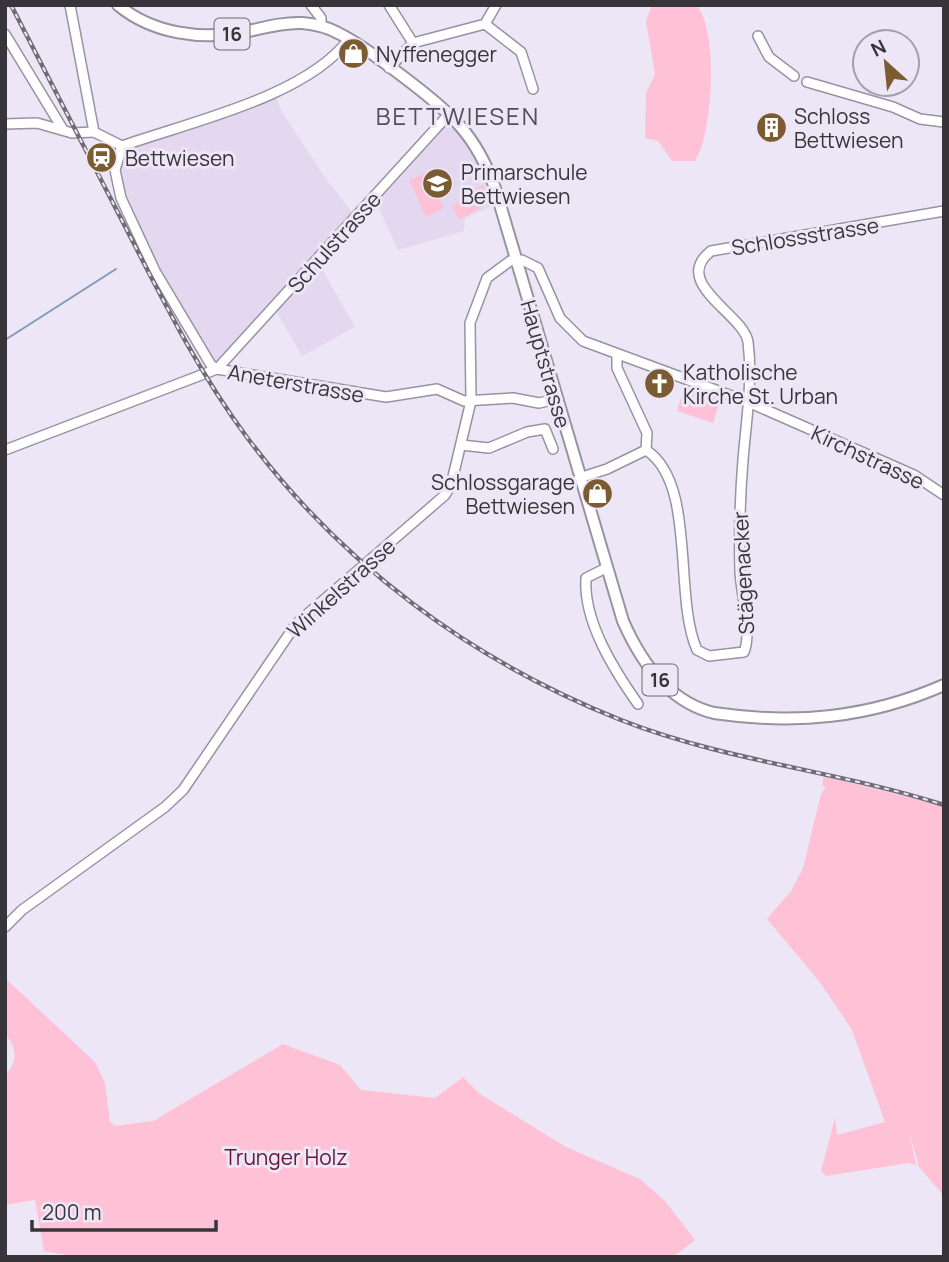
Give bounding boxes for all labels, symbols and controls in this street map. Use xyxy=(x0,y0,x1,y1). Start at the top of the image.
road number: 16 xyxy=(215,18,250,50)
north arrow xyxy=(851,28,921,98)
text: N xyxy=(866,33,890,63)
shop icon: Nyffenegger xyxy=(336,37,370,71)
place label: Nyffenegger xyxy=(376,40,498,68)
district label: BETTWIESEN xyxy=(376,99,540,132)
place label: Schloss Bettwiesen xyxy=(794,102,903,154)
building icon: Schloss Bettwiesen xyxy=(754,111,788,145)
station icon: Bettwiesen xyxy=(85,141,119,175)
place label: Bettwiesen xyxy=(125,144,234,172)
place label: Primarschule Bettwiesen xyxy=(461,158,588,210)
school or university icon: Primarschule Bettwiesen xyxy=(421,167,455,201)
street label: Schulstrasse xyxy=(281,185,387,299)
street label: Schlossstrasse xyxy=(729,211,881,261)
street label: Hauptstrasse xyxy=(514,297,578,431)
street label: Aneterstrasse xyxy=(226,357,366,409)
place label: Katholische Kirche St. Urban xyxy=(683,358,838,410)
church icon: Katholische Kirche St. Urban xyxy=(643,367,677,401)
street label: Kirchstrasse xyxy=(807,419,929,495)
place label: Schlossgarage Bettwiesen xyxy=(431,468,575,520)
shop icon: Schlossgarage Bettwiesen xyxy=(581,477,615,511)
street label: Stägenacker xyxy=(726,510,760,635)
street label: Winkelstrasse xyxy=(281,532,401,644)
road number: 16 xyxy=(642,664,678,695)
park label: Trunger Holz xyxy=(224,1143,348,1171)
scale bar xyxy=(32,1188,215,1232)
text: 200 m xyxy=(42,1198,102,1226)

